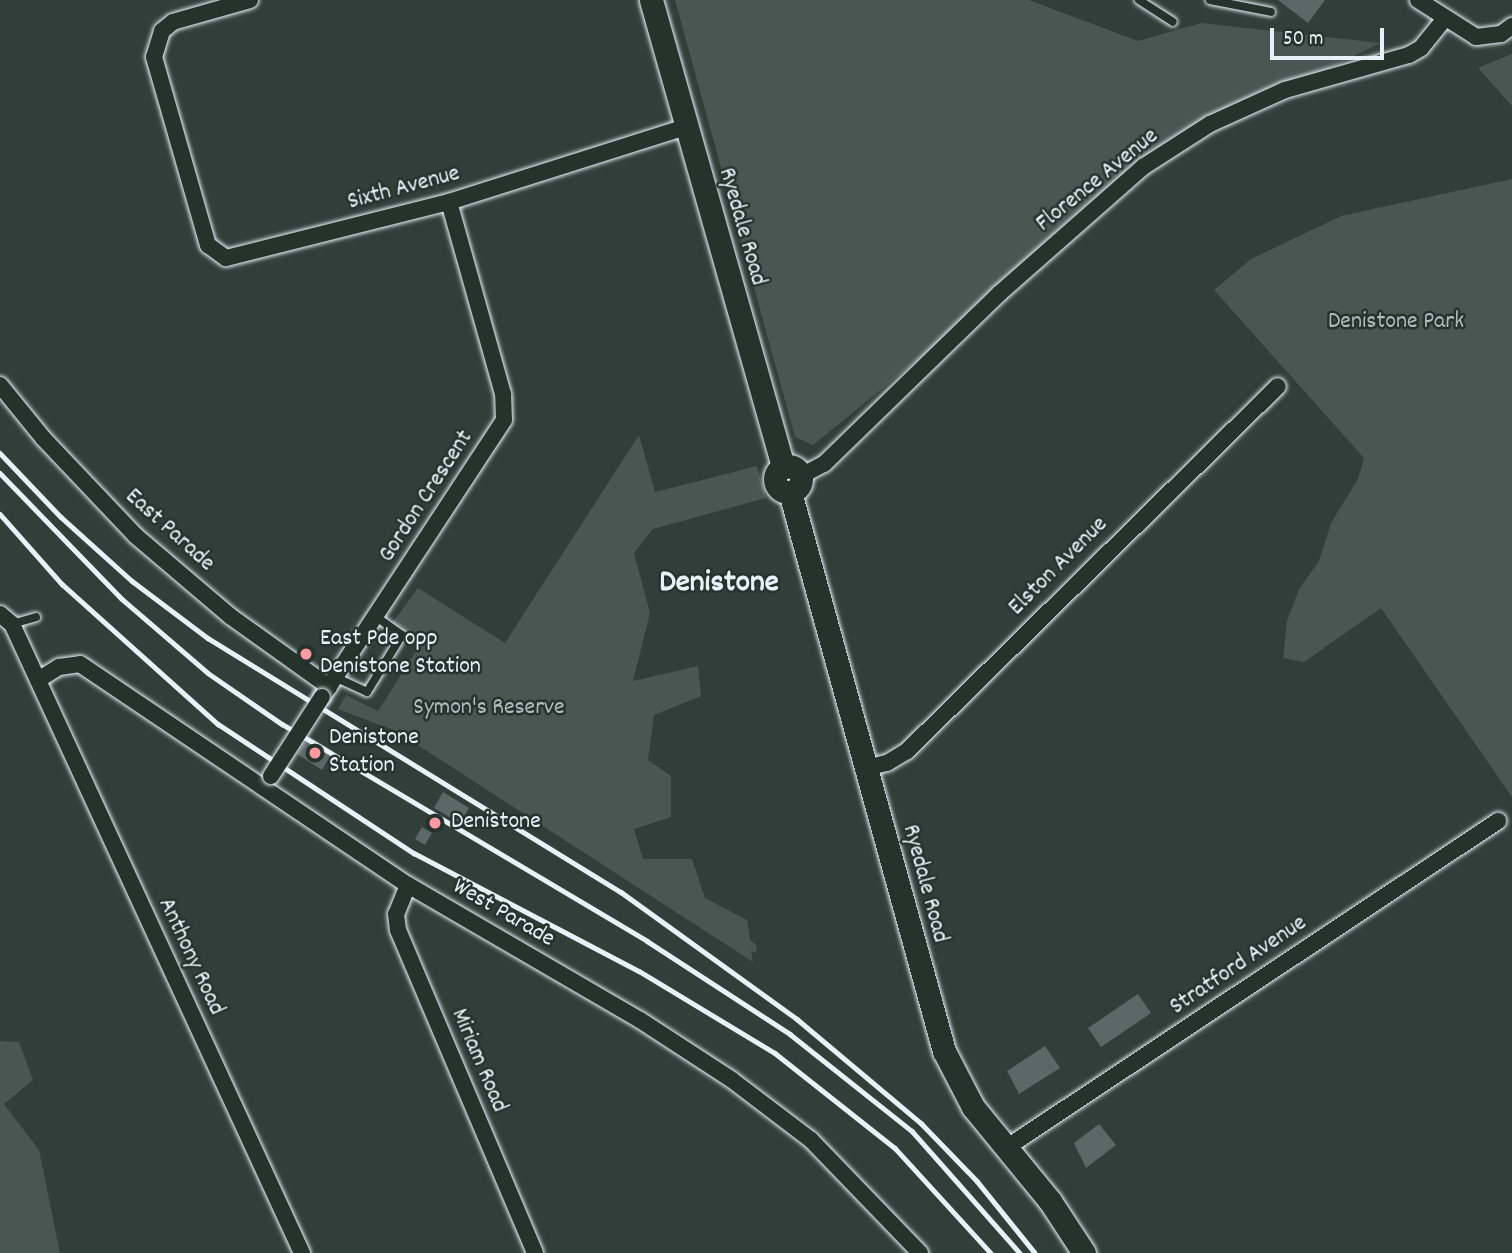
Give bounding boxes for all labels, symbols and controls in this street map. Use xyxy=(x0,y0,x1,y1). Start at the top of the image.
scale bar xyxy=(1274,14,1388,58)
text: 50 m xyxy=(1283,25,1323,55)
street label: Florence Avenue xyxy=(1031,123,1165,239)
street label: Sixth Avenue xyxy=(345,160,463,218)
street label: Ryedale Road xyxy=(710,165,772,289)
park label: Denistone Park xyxy=(1328,309,1464,337)
street label: Gordon Crescent xyxy=(374,426,480,568)
street label: East Parade xyxy=(118,483,220,579)
street label: Elston Avenue xyxy=(1003,511,1115,623)
district label: Denistone xyxy=(659,565,779,603)
place label: East Pde opp Denistone Station xyxy=(320,626,481,682)
marker: East Pde opp Denistone Station xyxy=(298,646,314,662)
park label: Symon's Reserve xyxy=(413,695,565,723)
place label: Denistone Station xyxy=(329,725,419,781)
marker: Denistone Station xyxy=(307,745,323,761)
place label: Denistone xyxy=(451,809,541,837)
marker: Denistone xyxy=(425,813,445,833)
street label: Ryedale Road xyxy=(894,822,954,946)
street label: West Parade xyxy=(447,873,559,955)
street label: Anthony Road xyxy=(150,894,230,1020)
street label: Stratford Avenue xyxy=(1165,910,1313,1022)
street label: Miriam Road xyxy=(443,1005,513,1117)

